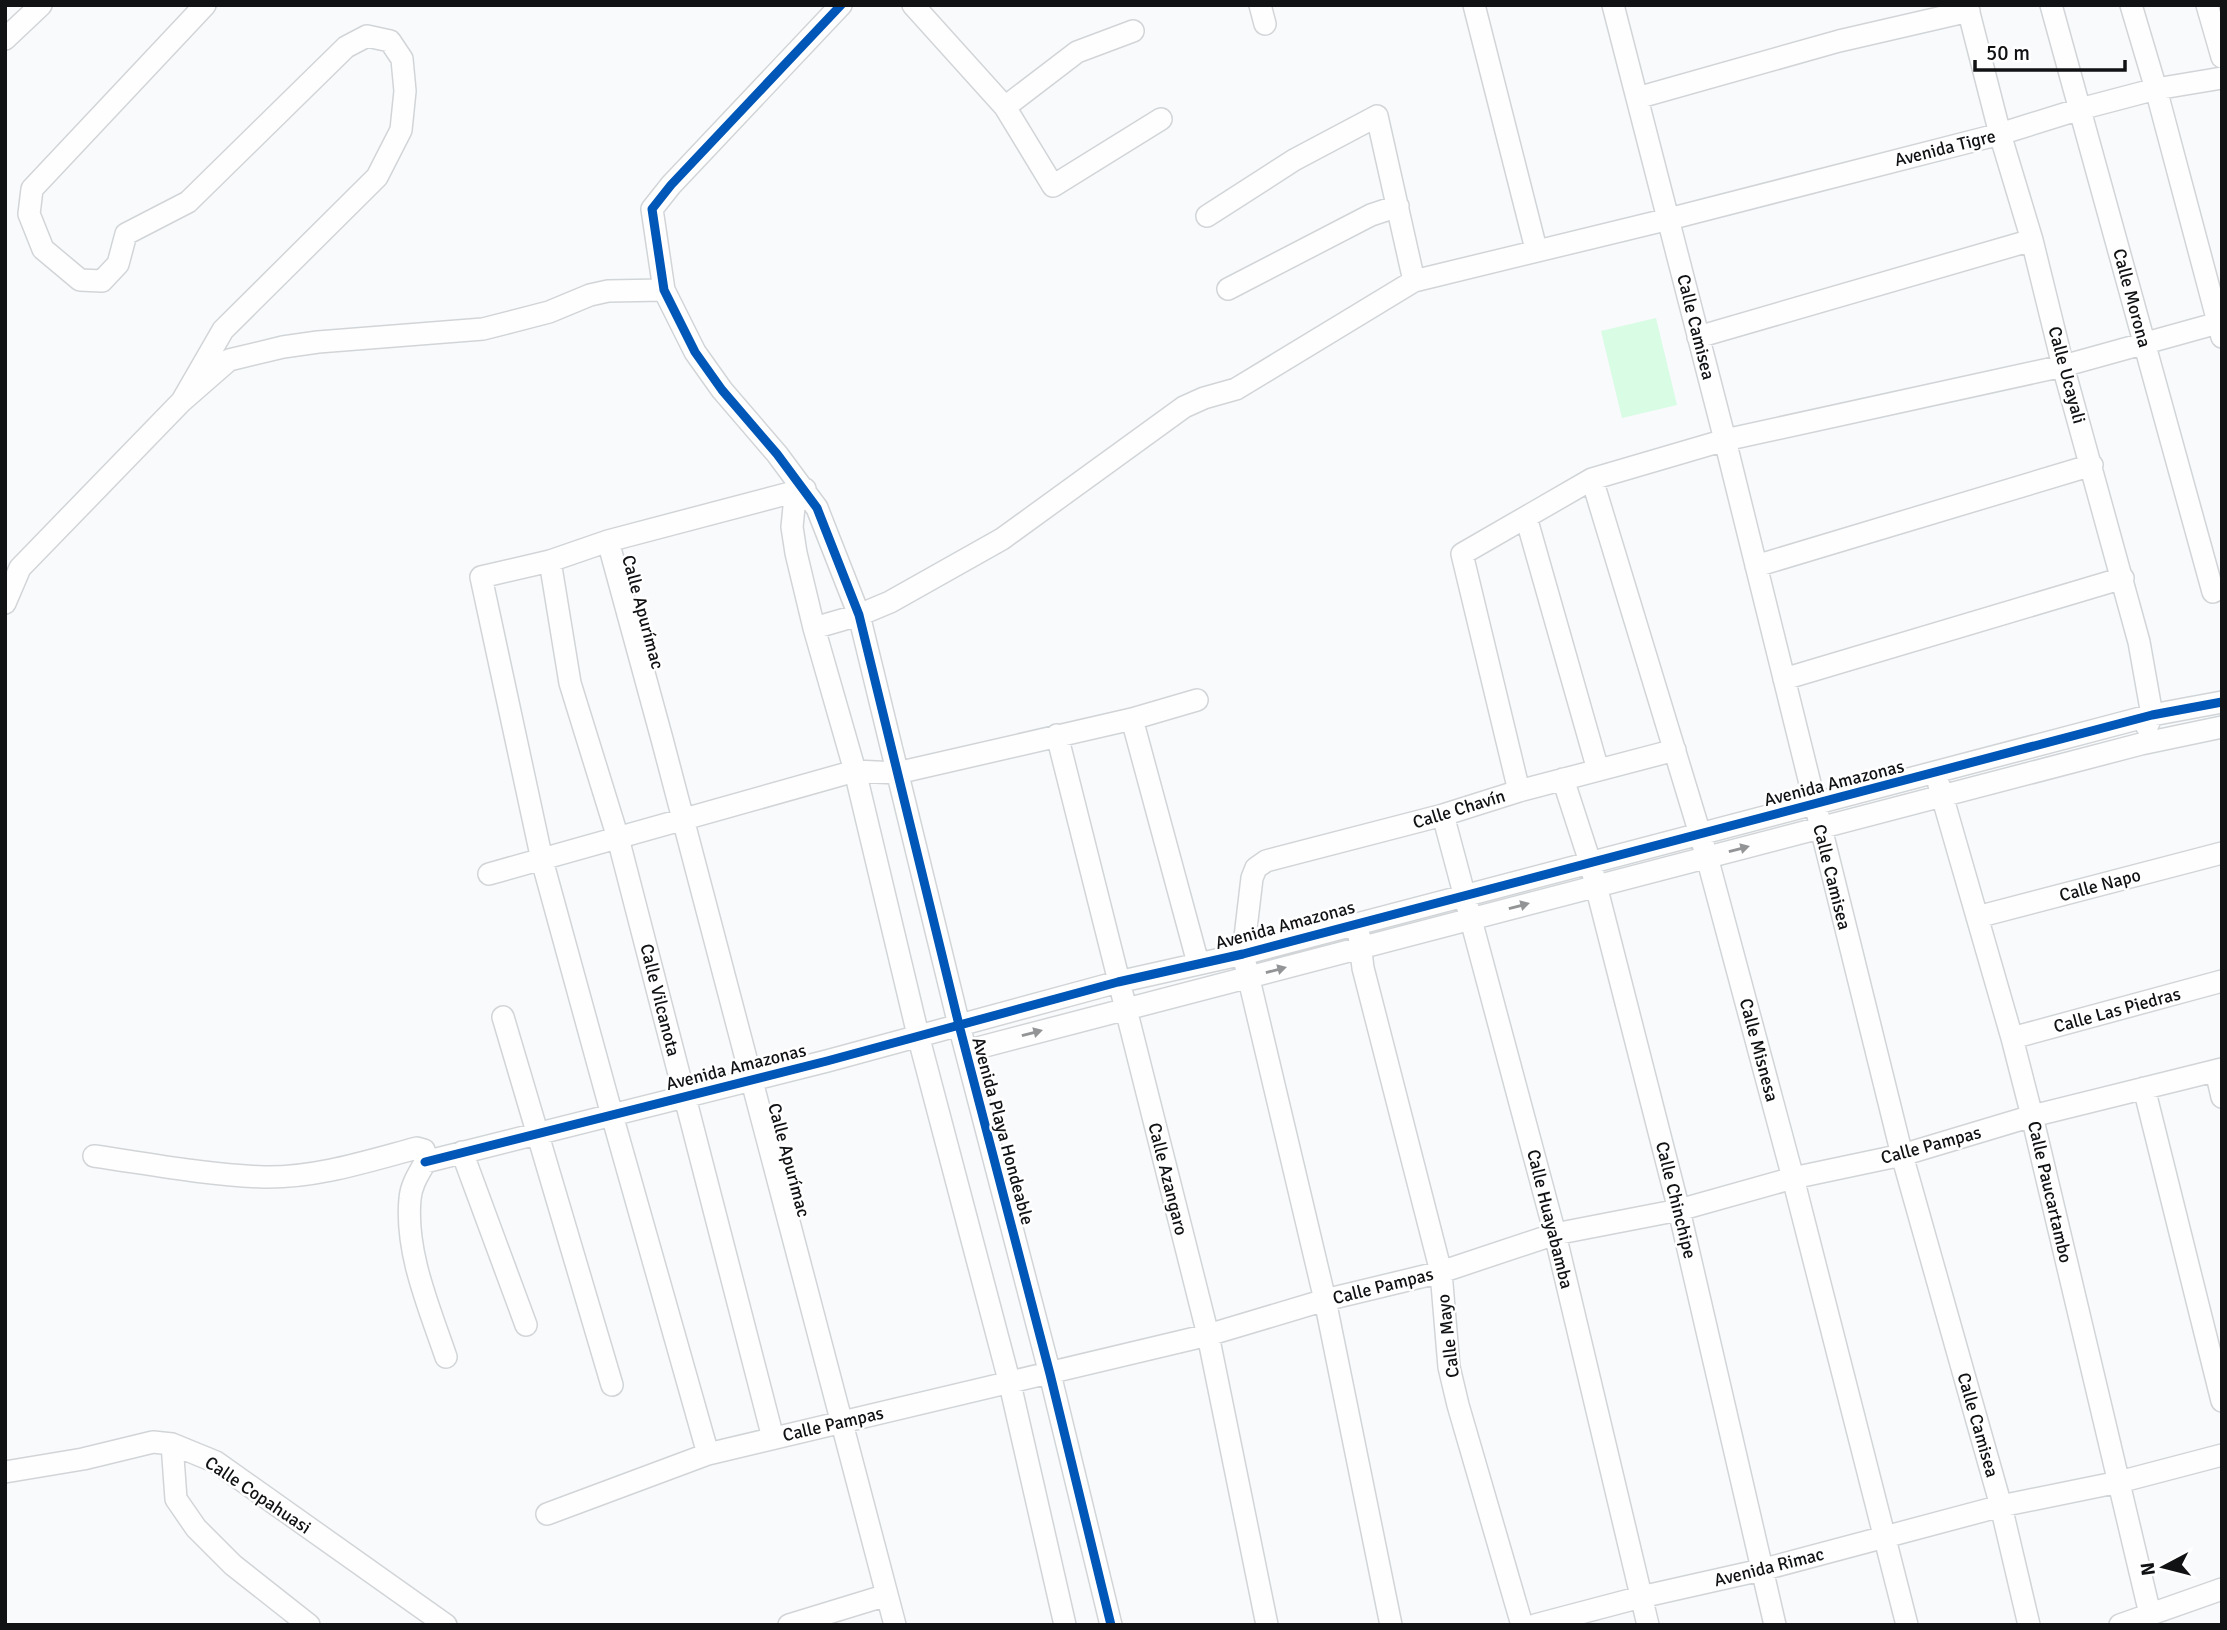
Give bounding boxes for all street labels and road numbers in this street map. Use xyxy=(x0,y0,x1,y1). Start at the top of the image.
street label: Avenida Tigre xyxy=(1892,125,1998,171)
street label: Calle Morona xyxy=(2108,246,2156,350)
street label: Calle Camisea xyxy=(1672,272,1720,382)
street label: Calle Ucayali xyxy=(2043,324,2091,426)
street label: Calle Apurímac xyxy=(617,553,669,671)
street label: Avenida Amazonas xyxy=(1762,755,1906,811)
street label: Calle Chavín xyxy=(1410,785,1508,833)
street label: Calle Camisea xyxy=(1808,822,1856,932)
street label: Calle Napo xyxy=(2057,864,2143,906)
street label: Avenida Amazonas xyxy=(1213,896,1357,954)
street label: Calle Vilcanota xyxy=(635,941,685,1059)
street label: Calle Las Piedras xyxy=(2051,982,2183,1037)
street label: Calle Misnesa xyxy=(1735,996,1783,1104)
street label: Avenida Playa Hondeable xyxy=(967,1035,1039,1227)
street label: Avenida Amazonas xyxy=(664,1039,808,1095)
street label: Calle Apurímac xyxy=(763,1101,815,1219)
street label: Calle Paucartambo xyxy=(2023,1119,2077,1265)
street label: Calle Azangaro xyxy=(1143,1120,1193,1238)
street label: Calle Pampas xyxy=(1878,1121,1984,1169)
street label: Calle Chinchipe xyxy=(1651,1139,1701,1261)
street label: Calle Huayabamba xyxy=(1522,1147,1578,1291)
street label: Calle Pampas xyxy=(1330,1263,1436,1309)
street label: Calle Mayo xyxy=(1432,1293,1464,1379)
street label: Calle Camisea xyxy=(1953,1370,2003,1480)
street label: Calle Pampas xyxy=(780,1402,886,1446)
street label: Calle Copahuasi xyxy=(201,1451,315,1539)
street label: Avenida Rimac xyxy=(1712,1543,1826,1591)

